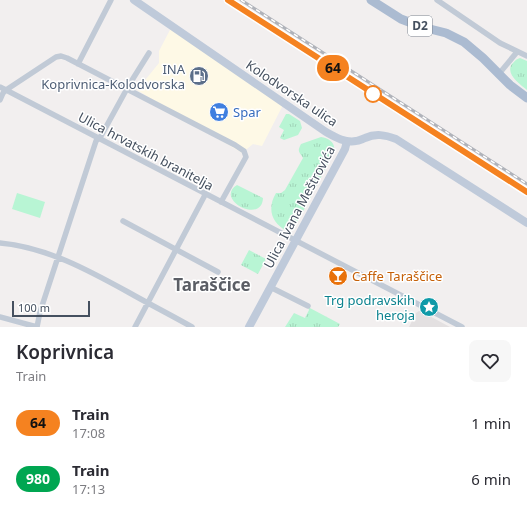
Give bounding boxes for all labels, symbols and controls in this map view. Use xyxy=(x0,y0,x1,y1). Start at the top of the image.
road number: D2 xyxy=(408,16,432,36)
line badge: 64 xyxy=(315,55,351,81)
street label: Kolodvorska ulica xyxy=(243,56,341,130)
text: 64 xyxy=(325,58,341,77)
place label: INA Koprivnica-Kolodvorska xyxy=(41,60,186,93)
fuel station icon: INA Koprivnica-Kolodvorska xyxy=(188,65,210,87)
unlabelled marker xyxy=(364,85,382,103)
supermarket icon: Spar xyxy=(208,101,230,123)
place label: Spar xyxy=(233,103,261,121)
street label: Ulica hrvatskih branitelja xyxy=(75,108,217,194)
street label: Ulica Ivana Meštrovića xyxy=(259,143,339,271)
bar icon: Caffe Taraščice xyxy=(327,265,349,287)
place label: Caffe Taraščice xyxy=(352,267,442,285)
district label: Taraščice xyxy=(173,273,251,296)
place label: Trg podravskih heroja xyxy=(324,291,415,324)
place icon: Trg podravskih heroja xyxy=(418,296,440,318)
scale bar xyxy=(12,299,90,318)
text: 100 m xyxy=(18,300,50,315)
text: Koprivnica xyxy=(16,339,114,365)
button: heart xyxy=(469,340,511,382)
text: Train xyxy=(16,367,46,385)
text: Train xyxy=(72,404,110,424)
text: 64 xyxy=(30,413,46,432)
text: 1 min xyxy=(471,413,511,433)
text: 17:08 xyxy=(72,424,105,442)
text: Train xyxy=(72,460,110,480)
text: 980 xyxy=(26,469,50,488)
text: 6 min xyxy=(471,469,511,489)
text: 17:13 xyxy=(72,480,105,498)

